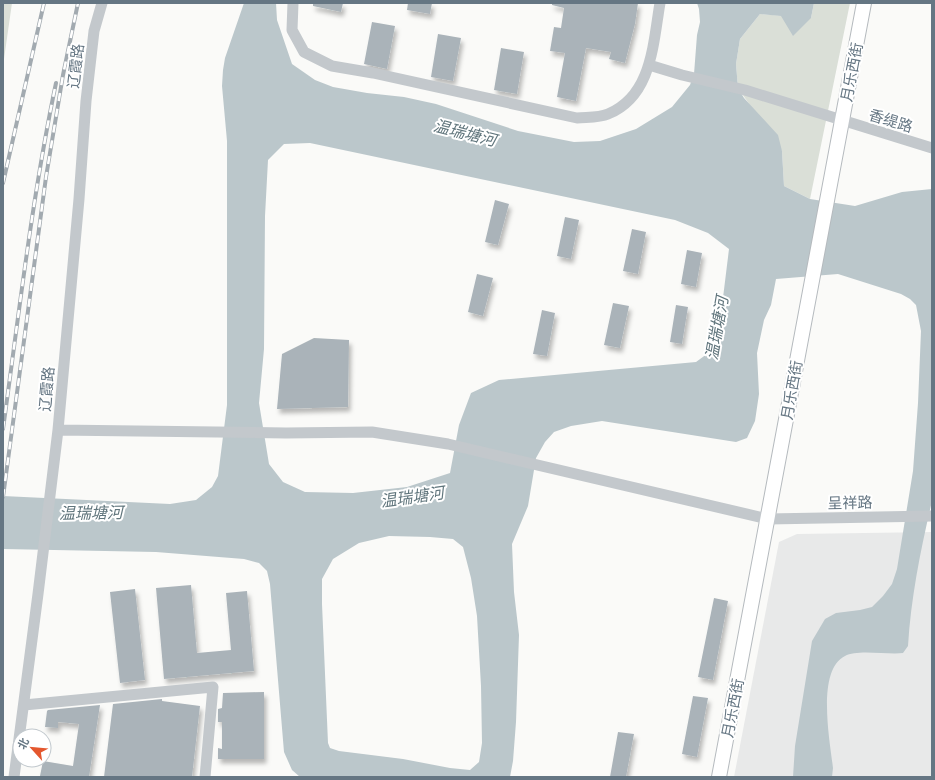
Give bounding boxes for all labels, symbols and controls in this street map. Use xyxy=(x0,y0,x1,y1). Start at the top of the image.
street label: 月乐西街 xyxy=(836,41,866,103)
street label: 辽霞路 xyxy=(63,43,87,89)
street label: 香缇路 xyxy=(867,105,915,135)
water label: 温瑞塘河 xyxy=(432,115,501,150)
water label: 温瑞塘河 xyxy=(701,292,731,361)
street label: 月乐西街 xyxy=(777,359,805,421)
street label: 辽霞路 xyxy=(35,366,57,412)
water label: 温瑞塘河 xyxy=(379,482,448,510)
street label: 呈祥路 xyxy=(827,493,873,511)
water label: 温瑞塘河 xyxy=(59,502,126,522)
street label: 月乐西街 xyxy=(717,677,747,739)
north arrow xyxy=(12,728,52,768)
text: 北 xyxy=(14,735,31,751)

